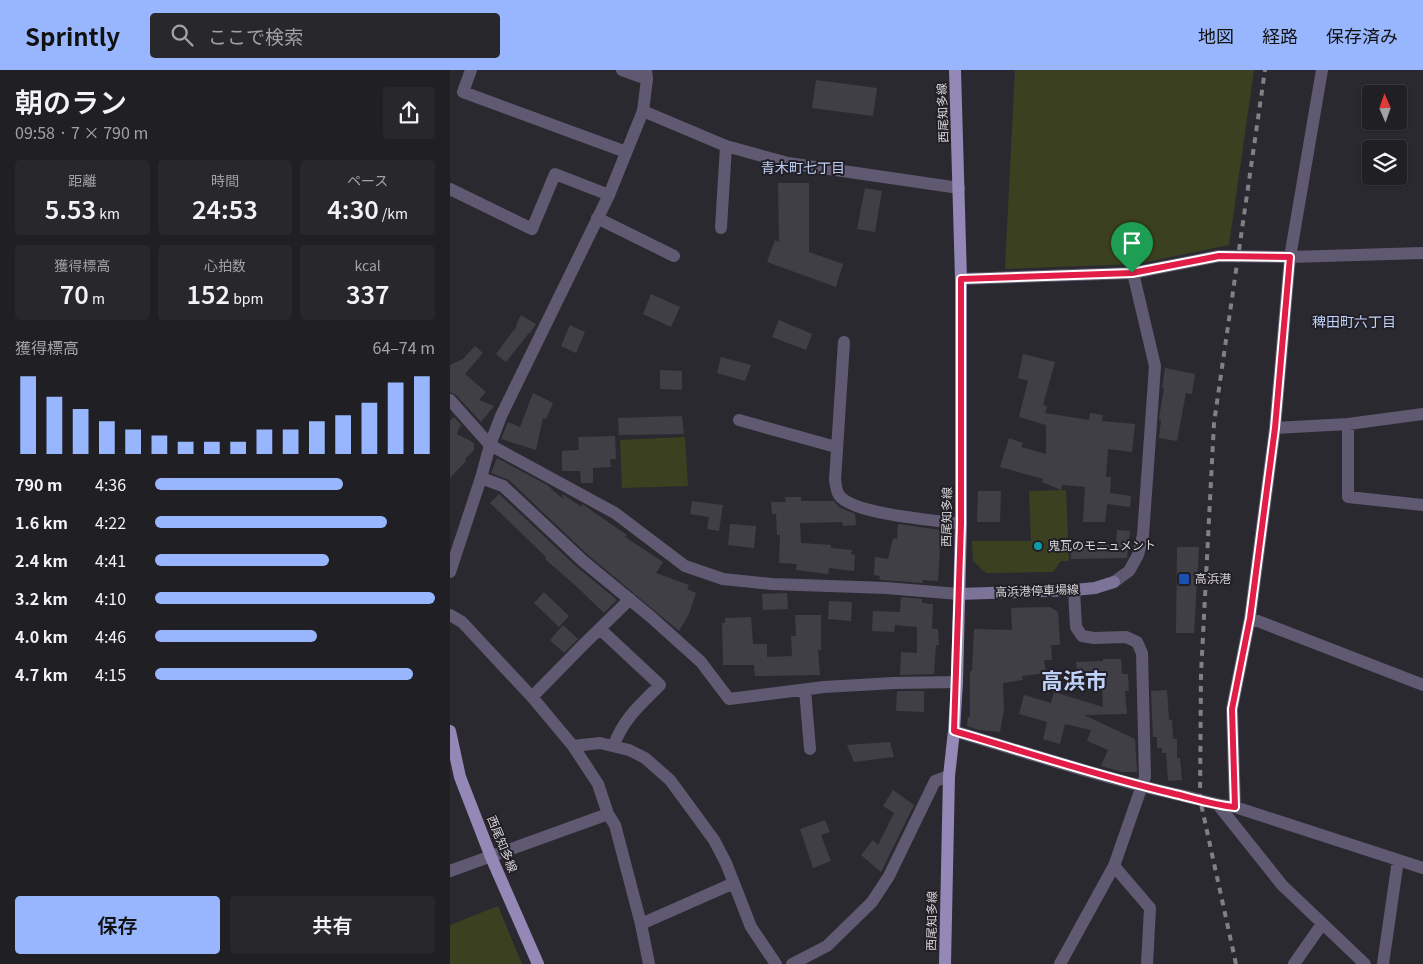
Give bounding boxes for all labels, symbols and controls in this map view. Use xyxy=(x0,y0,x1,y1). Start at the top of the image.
search box xyxy=(150,13,500,58)
text: Sprintly xyxy=(25,18,120,53)
icon: search xyxy=(168,21,196,49)
text: ここで検索 xyxy=(208,22,303,49)
text: 地図 xyxy=(1198,22,1234,48)
text: 経路 xyxy=(1262,22,1298,48)
text: 保存済み xyxy=(1326,22,1398,48)
text: 朝のラン xyxy=(15,81,127,121)
street label: 西尾知多線 xyxy=(932,83,951,143)
north arrow xyxy=(1362,85,1408,130)
map controls xyxy=(1362,85,1407,185)
button: share xyxy=(383,87,435,139)
text: 09:58 · 7 × 790 m xyxy=(15,120,148,144)
button: layers xyxy=(1362,140,1407,185)
district label: 青木町七丁目 xyxy=(761,157,845,177)
text: 距離 xyxy=(68,170,96,190)
text: 時間 xyxy=(211,170,239,190)
text: ペース xyxy=(347,170,388,190)
text: 5.53 xyxy=(45,190,96,226)
text: 24:53 xyxy=(192,190,258,226)
text: 4:30 xyxy=(327,190,379,226)
text: km xyxy=(96,203,120,223)
text: /km xyxy=(379,203,408,223)
pin xyxy=(1111,222,1153,273)
icon: arrive xyxy=(1118,229,1146,257)
text: 獲得標高 xyxy=(54,255,110,275)
text: 心拍数 xyxy=(204,255,246,275)
text: kcal xyxy=(355,255,381,275)
text: 70 xyxy=(60,275,89,311)
text: 152 xyxy=(187,275,230,311)
text: 337 xyxy=(346,275,389,311)
text: m xyxy=(89,288,105,308)
text: bpm xyxy=(230,288,263,308)
district label: 稗田町六丁目 xyxy=(1312,311,1396,331)
text: 獲得標高 xyxy=(15,335,79,359)
text: 64–74 m xyxy=(373,335,435,359)
text: 790 m xyxy=(15,472,62,496)
text: 4:36 xyxy=(95,472,126,496)
street label: 西尾知多線 xyxy=(936,487,955,547)
text: 1.6 km xyxy=(15,510,68,534)
text: 4:22 xyxy=(95,510,126,534)
place label: 鬼瓦のモニュメント xyxy=(1048,536,1156,553)
marker: 鬼瓦のモニュメント xyxy=(1032,540,1044,552)
text: 2.4 km xyxy=(15,548,68,572)
text: 4:41 xyxy=(95,548,126,572)
place label: 高浜港 xyxy=(1195,569,1231,586)
marker: 高浜港 xyxy=(1177,572,1191,586)
street label: 高浜港停車場線 xyxy=(995,580,1079,599)
text: 3.2 km xyxy=(15,586,68,610)
text: 4:10 xyxy=(95,586,126,610)
text: 4.0 km xyxy=(15,624,68,648)
text: 4:46 xyxy=(95,624,126,648)
text: 4.7 km xyxy=(15,662,68,686)
text: 4:15 xyxy=(95,662,126,686)
district label: 高浜市 xyxy=(1041,663,1107,695)
street label: 西尾知多線 xyxy=(484,812,523,874)
street label: 西尾知多線 xyxy=(921,891,940,951)
button: 保存 xyxy=(15,896,220,954)
button: 共有 xyxy=(230,896,435,954)

